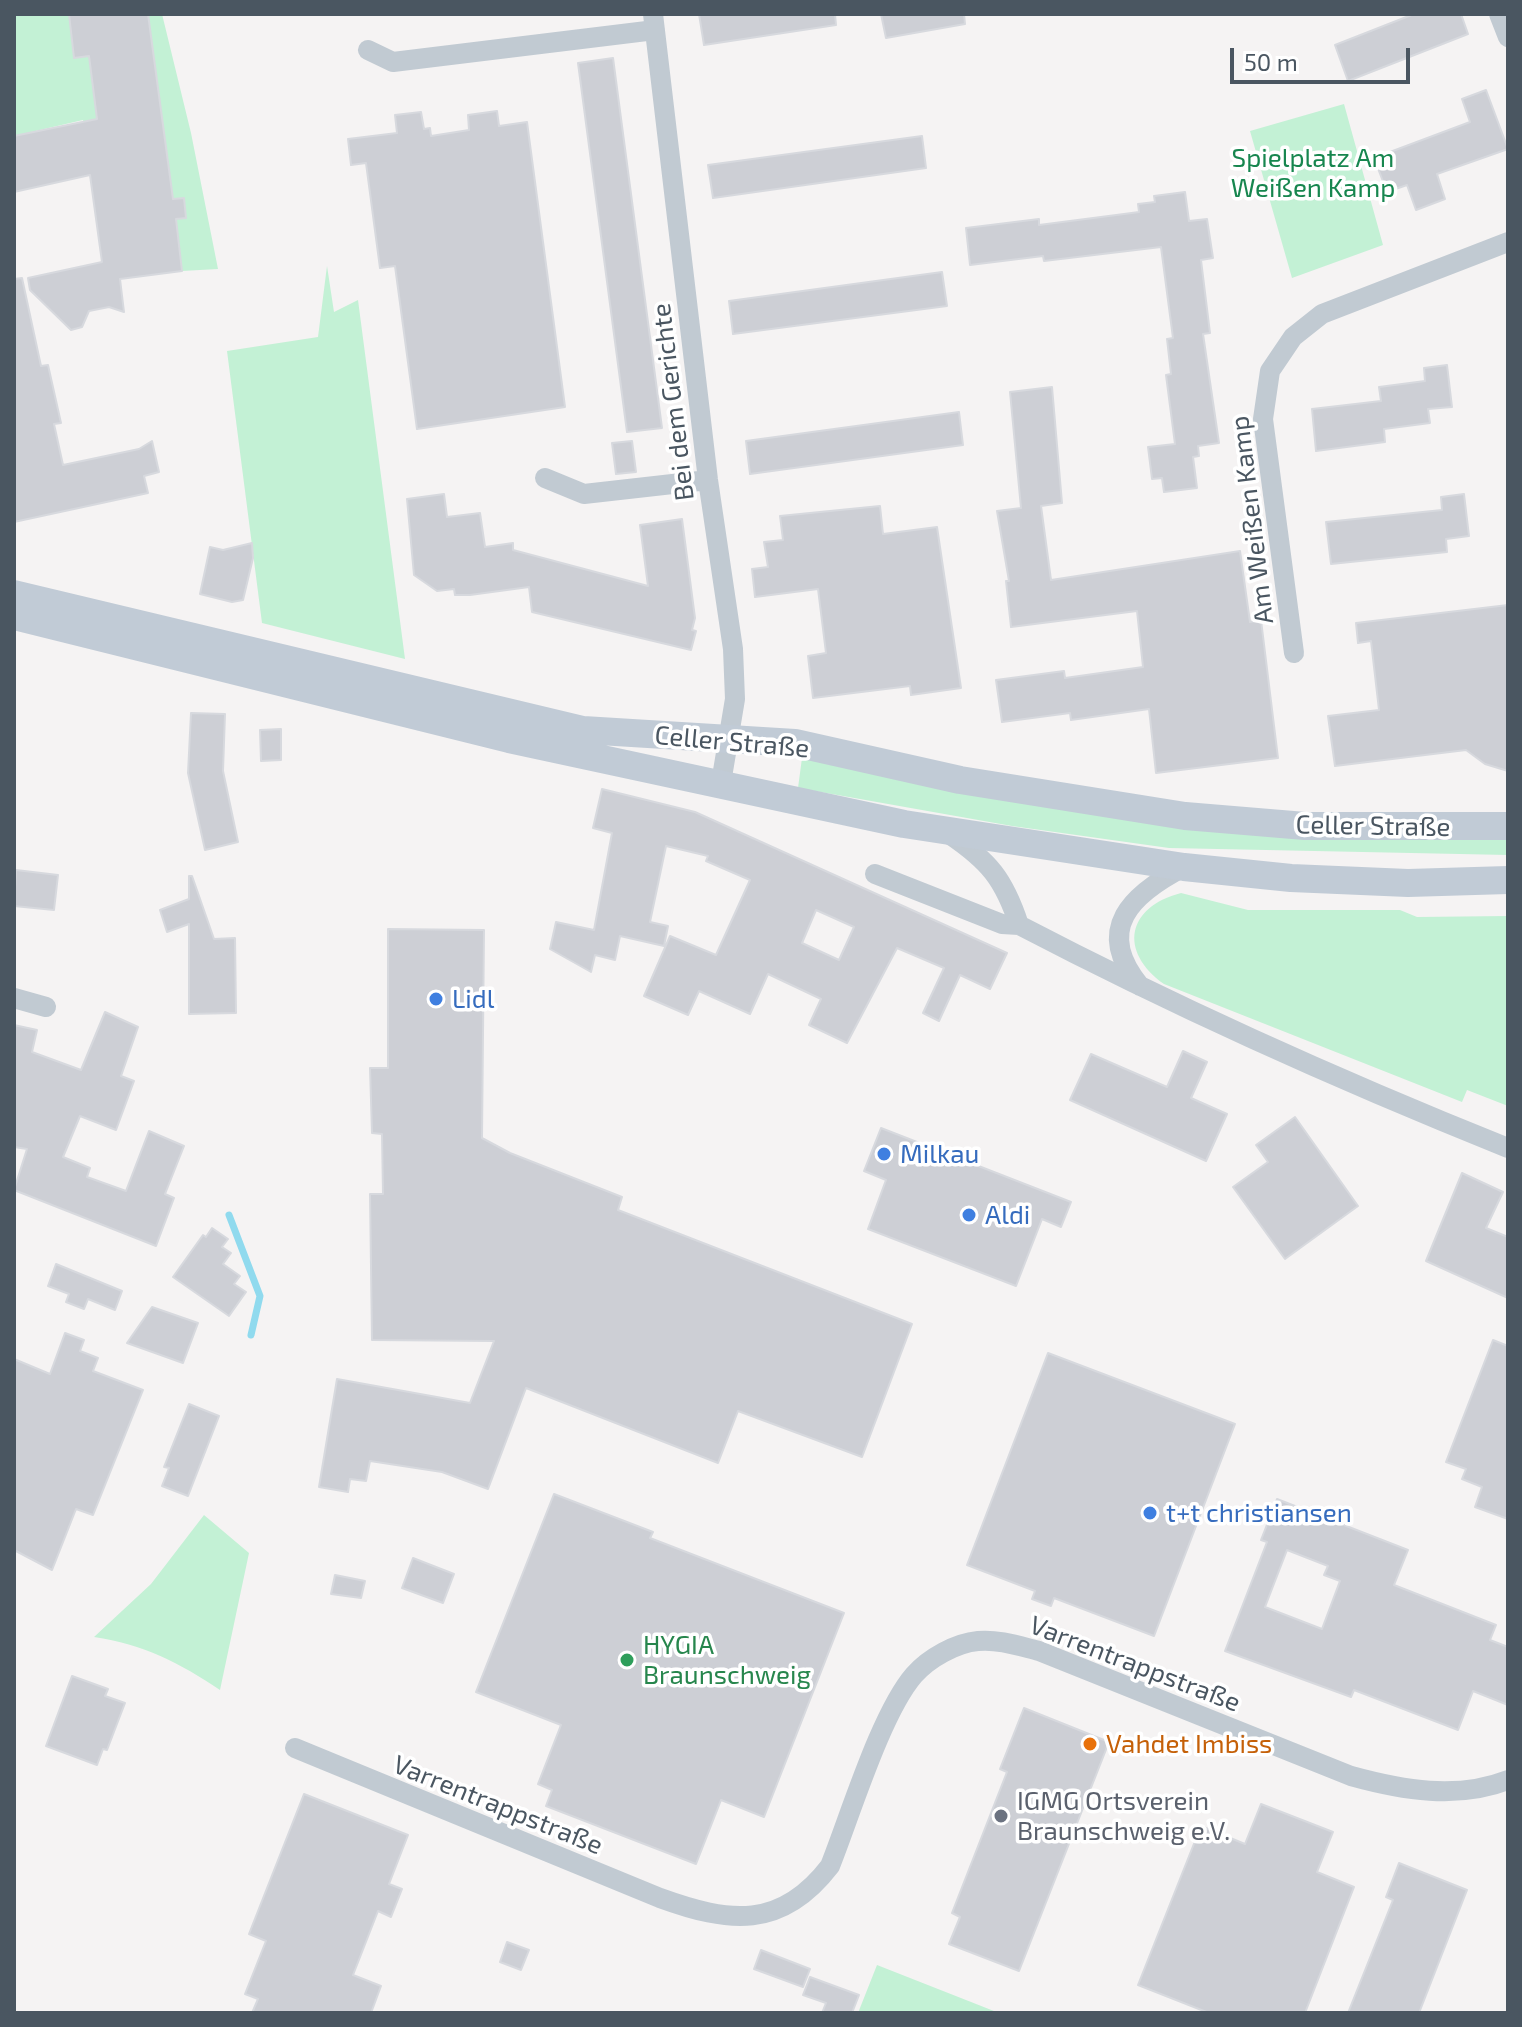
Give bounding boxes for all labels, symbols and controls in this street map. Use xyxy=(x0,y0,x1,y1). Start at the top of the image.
scale bar xyxy=(1234,32,1414,82)
text: 50 m xyxy=(1244,47,1298,76)
park label: Spielplatz Am Weißen Kamp xyxy=(1231,142,1395,204)
street label: Bei dem Gerichte xyxy=(645,302,701,502)
street label: Am Weißen Kamp xyxy=(1224,414,1280,626)
street label: Celler Straße xyxy=(653,720,811,764)
street label: Celler Straße xyxy=(1295,809,1451,843)
place label: Lidl xyxy=(452,983,494,1015)
marker: Lidl xyxy=(427,990,445,1008)
place label: Milkau xyxy=(900,1138,979,1170)
marker: Milkau xyxy=(875,1145,893,1163)
place label: Aldi xyxy=(985,1199,1030,1231)
marker: Aldi xyxy=(960,1206,978,1224)
place label: t+t christiansen xyxy=(1166,1497,1352,1529)
marker: t+t christiansen xyxy=(1141,1504,1159,1522)
street label: Varrentrappstraße xyxy=(1025,1609,1245,1719)
place label: HYGIA Braunschweig xyxy=(643,1629,811,1690)
marker: HYGIA Braunschweig xyxy=(618,1651,636,1669)
place label: Vahdet Imbiss xyxy=(1106,1728,1272,1760)
marker: Vahdet Imbiss xyxy=(1081,1735,1099,1753)
street label: Varrentrappstraße xyxy=(389,1749,607,1861)
place label: IGMG Ortsverein Braunschweig e.V. xyxy=(1017,1785,1230,1846)
marker: IGMG Ortsverein Braunschweig e.V. xyxy=(992,1807,1010,1825)

